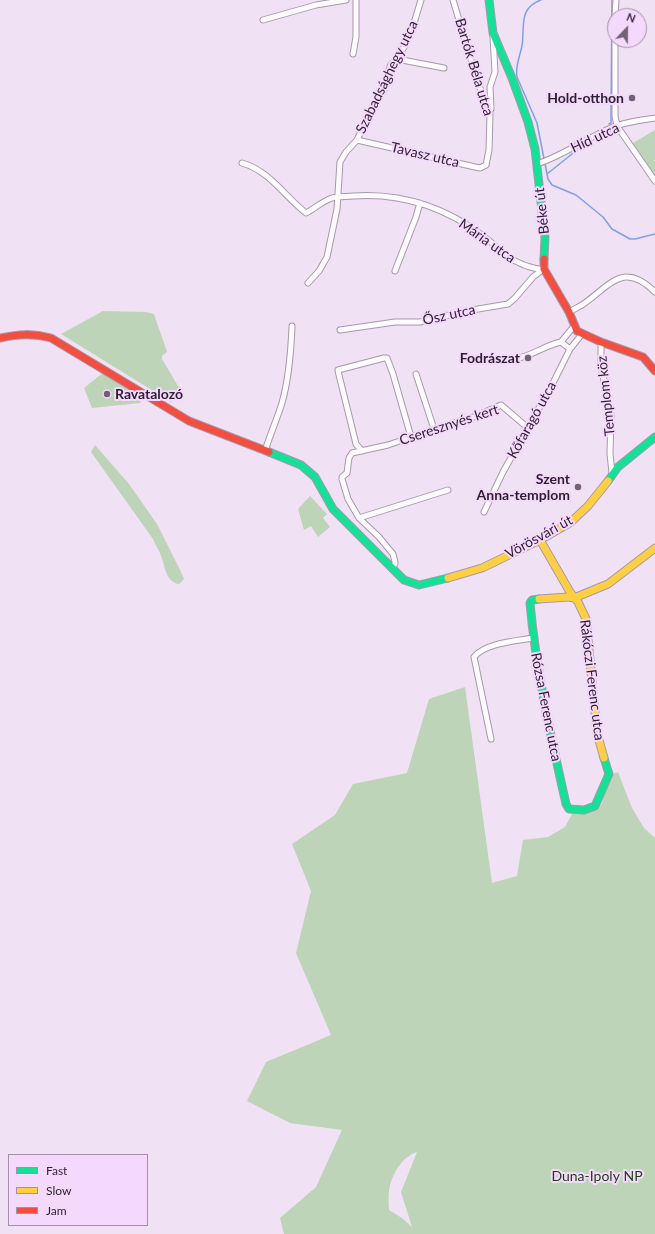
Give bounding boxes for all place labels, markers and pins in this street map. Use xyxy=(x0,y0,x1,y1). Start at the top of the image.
place label: Hold-otthon xyxy=(547,90,624,106)
marker: Hold-otthon xyxy=(627,93,637,103)
place label: Fodrászat xyxy=(460,350,520,366)
marker: Fodrászat xyxy=(523,353,533,363)
place label: Ravatalozó xyxy=(115,386,183,402)
marker: Ravatalozó xyxy=(102,389,112,399)
place label: Szent Anna-templom xyxy=(477,471,570,504)
marker: Szent Anna-templom xyxy=(573,482,583,492)

